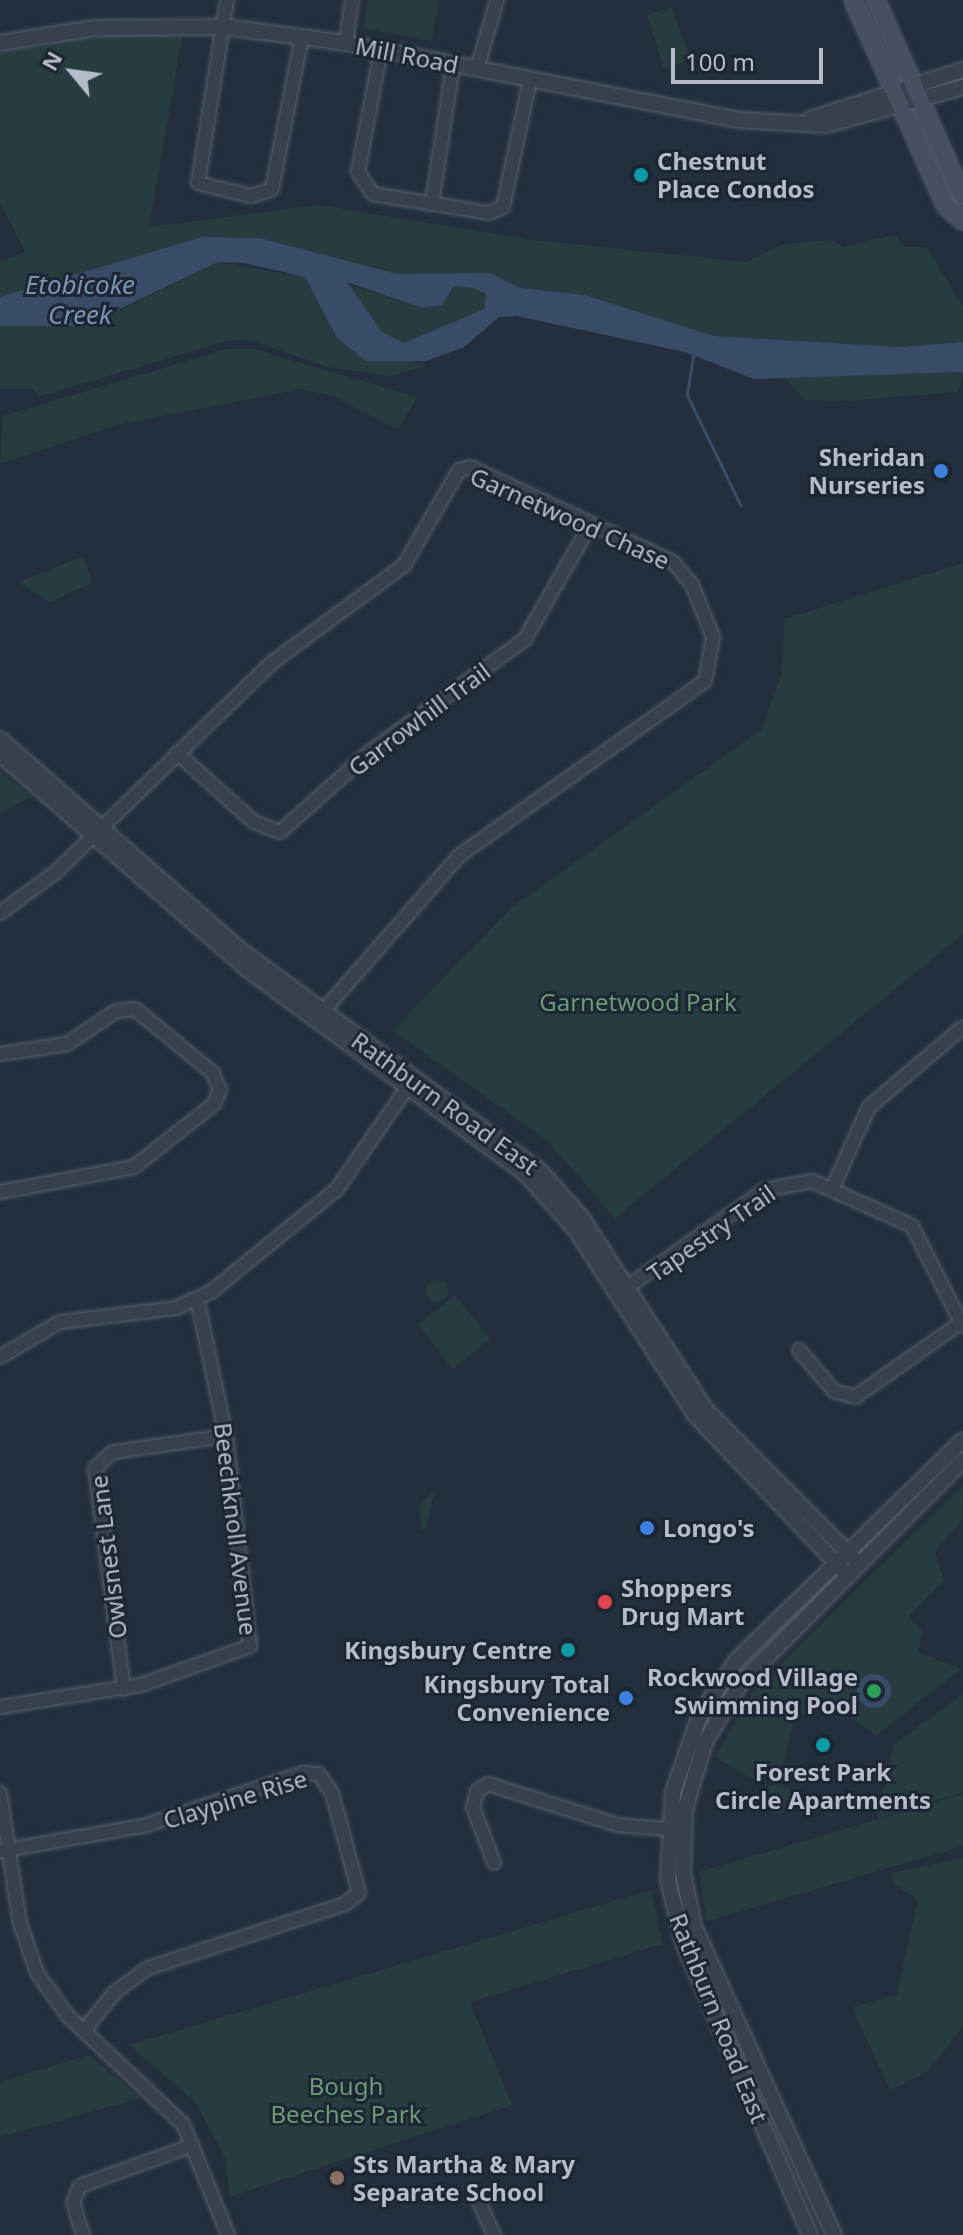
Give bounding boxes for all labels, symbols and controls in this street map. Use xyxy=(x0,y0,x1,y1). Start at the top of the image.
street label: Mill Road xyxy=(353,31,461,79)
north arrow xyxy=(32,32,112,112)
scale bar xyxy=(675,32,827,82)
text: N xyxy=(34,45,68,75)
text: 100 m xyxy=(685,45,755,78)
place label: Chestnut Place Condos xyxy=(657,147,815,203)
marker: Chestnut Place Condos xyxy=(632,166,650,184)
water label: Etobicoke Creek xyxy=(25,269,135,330)
place label: Sheridan Nurseries xyxy=(809,443,925,499)
street label: Garnetwood Chase xyxy=(466,461,674,575)
marker: Sheridan Nurseries xyxy=(932,462,950,480)
street label: Garrowhill Trail xyxy=(342,656,496,782)
park label: Garnetwood Park xyxy=(539,988,737,1016)
street label: Rathburn Road East xyxy=(346,1026,544,1180)
street label: Tapestry Trail xyxy=(642,1178,780,1288)
street label: Beechknoll Avenue xyxy=(209,1421,263,1637)
street label: Owlsnest Lane xyxy=(84,1474,132,1640)
place label: Longo's xyxy=(663,1514,755,1542)
marker: Longo's xyxy=(638,1519,656,1537)
place label: Shoppers Drug Mart xyxy=(621,1574,744,1630)
marker: Shoppers Drug Mart xyxy=(596,1593,614,1611)
place label: Kingsbury Centre xyxy=(344,1636,552,1664)
marker: Kingsbury Centre xyxy=(559,1641,577,1659)
place label: Rockwood Village Swimming Pool xyxy=(647,1663,858,1719)
place label: Kingsbury Total Convenience xyxy=(424,1670,610,1726)
marker: Rockwood Village Swimming Pool xyxy=(865,1682,883,1700)
marker: Kingsbury Total Convenience xyxy=(617,1689,635,1707)
marker: Forest Park Circle Apartments xyxy=(814,1736,832,1754)
place label: Forest Park Circle Apartments xyxy=(715,1758,931,1814)
street label: Claypine Rise xyxy=(160,1763,310,1835)
street label: Rathburn Road East xyxy=(664,1909,774,2127)
park label: Bough Beeches Park xyxy=(270,2072,422,2128)
place label: Sts Martha & Mary Separate School xyxy=(353,2150,575,2206)
marker: Sts Martha & Mary Separate School xyxy=(328,2169,346,2187)

